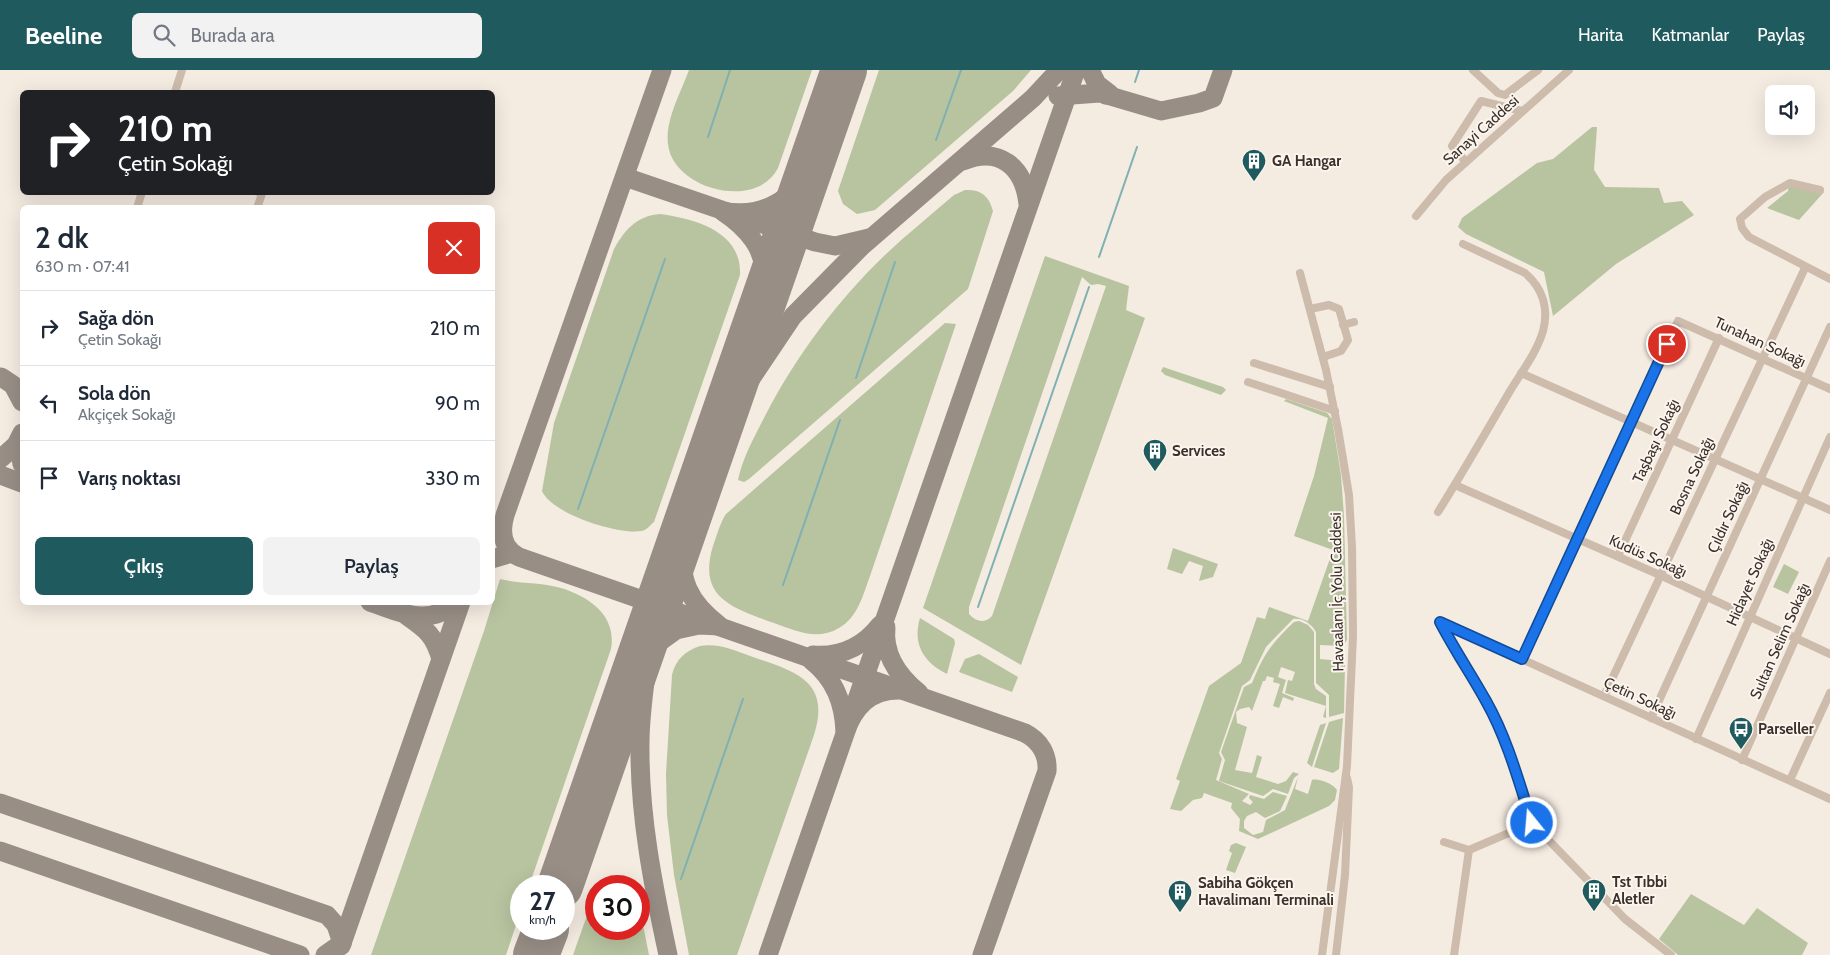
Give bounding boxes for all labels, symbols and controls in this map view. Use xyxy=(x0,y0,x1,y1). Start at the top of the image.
search box xyxy=(132,13,482,58)
text: Beeline xyxy=(25,21,102,50)
icon: search xyxy=(150,21,178,49)
text: Burada ara xyxy=(190,24,275,47)
text: Harita xyxy=(1578,24,1623,46)
text: Katmanlar xyxy=(1651,24,1729,46)
text: Paylaş xyxy=(1757,24,1805,46)
map controls xyxy=(1765,85,1815,135)
button: sound xyxy=(1765,85,1815,135)
street label: Sanayi Caddesi xyxy=(1439,91,1523,169)
text: 210 m xyxy=(118,107,212,150)
icon: right xyxy=(35,110,100,175)
building icon: GA Hangar xyxy=(1241,148,1267,182)
text: Çetin Sokağı xyxy=(118,150,233,177)
place label: GA Hangar xyxy=(1272,152,1341,170)
text: 2 dk xyxy=(35,219,89,256)
button: close xyxy=(428,222,480,274)
text: 630 m · 07:41 xyxy=(35,257,129,276)
text: Sağa dön xyxy=(78,307,154,330)
street label: Tunahan Sokağı xyxy=(1711,313,1809,371)
icon: right xyxy=(35,314,63,342)
text: 210 m xyxy=(430,317,480,340)
pin xyxy=(1646,323,1688,365)
text: Çetin Sokağı xyxy=(78,330,161,349)
icon: arrive xyxy=(1653,330,1681,358)
text: Sola dön xyxy=(78,382,151,405)
icon: left xyxy=(35,389,63,417)
text: 90 m xyxy=(435,392,480,415)
street label: Taşbaşı Sokağı xyxy=(1629,396,1683,486)
text: Akçiçek Sokağı xyxy=(78,405,176,424)
street label: Bosna Sokağı xyxy=(1666,434,1718,518)
building icon: Services xyxy=(1142,438,1168,472)
place label: Services xyxy=(1172,442,1225,460)
icon: arrive xyxy=(35,464,63,492)
text: Varış noktası xyxy=(78,467,181,490)
text: 330 m xyxy=(425,467,480,490)
street label: Çıldır Sokağı xyxy=(1703,478,1753,556)
street label: Havaalanı İç Yolu Caddesi xyxy=(1326,512,1347,672)
street label: Kudüs Sokağı xyxy=(1606,531,1690,581)
street label: Hidayet Sokağı xyxy=(1723,535,1777,629)
button: Çıkış xyxy=(35,537,253,595)
button: Paylaş xyxy=(263,537,480,595)
street label: Sultan Selim Sokağı xyxy=(1746,580,1814,702)
street label: Çetin Sokağı xyxy=(1601,673,1679,723)
bus stop icon: Parseller xyxy=(1728,716,1754,750)
place label: Parseller xyxy=(1758,720,1814,738)
position arrow xyxy=(1505,796,1557,848)
place label: Tst Tıbbi Aletler xyxy=(1612,873,1667,908)
place label: Sabiha Gökçen Havalimanı Terminali xyxy=(1198,874,1334,909)
speed limit sign: 30 xyxy=(585,875,650,940)
building icon: Tst Tıbbi Aletler xyxy=(1581,878,1607,912)
building icon: Sabiha Gökçen Havalimanı Terminali xyxy=(1167,879,1193,913)
text: 27 xyxy=(530,886,555,916)
text: km/h xyxy=(529,912,556,927)

